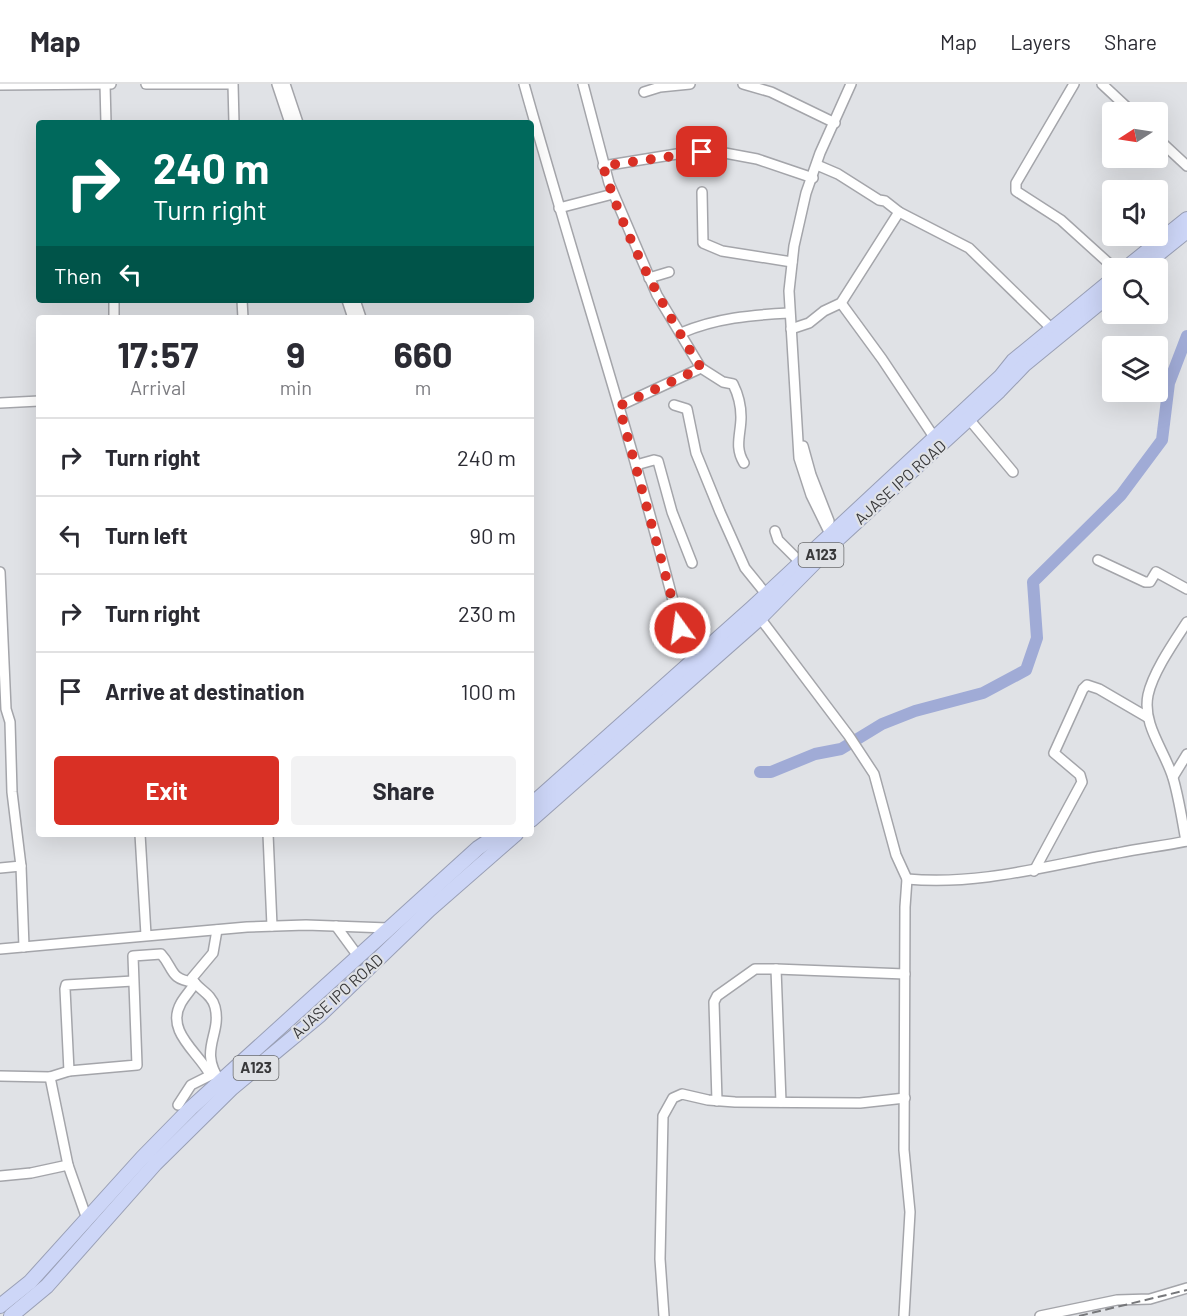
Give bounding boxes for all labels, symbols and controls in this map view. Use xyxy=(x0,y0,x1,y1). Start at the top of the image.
text: Map xyxy=(30,24,81,58)
text: Map xyxy=(940,29,977,54)
text: Layers xyxy=(1010,29,1071,54)
text: Share xyxy=(1104,29,1157,54)
north arrow xyxy=(1102,102,1168,168)
map controls xyxy=(1102,102,1168,402)
pin xyxy=(676,126,727,177)
icon: arrive xyxy=(685,135,718,168)
text: 240 m xyxy=(153,142,269,192)
icon: right xyxy=(54,144,132,222)
button: sound xyxy=(1102,180,1168,246)
text: Turn right xyxy=(153,193,267,225)
icon: left xyxy=(114,258,147,291)
button: search xyxy=(1102,258,1168,324)
text: Then xyxy=(54,262,102,288)
text: 17:57 xyxy=(117,332,198,375)
text: 9 xyxy=(286,332,305,375)
text: 660 xyxy=(393,332,453,375)
button: layers xyxy=(1102,336,1168,402)
text: Arrival xyxy=(130,375,186,399)
text: min xyxy=(280,375,312,399)
text: m xyxy=(415,375,431,399)
street label: AJASE IPO ROAD xyxy=(850,436,949,528)
icon: right xyxy=(54,441,87,474)
text: Turn right xyxy=(105,444,200,470)
text: 240 m xyxy=(457,444,516,470)
icon: left xyxy=(54,519,87,552)
text: Turn left xyxy=(105,522,188,548)
text: 90 m xyxy=(470,522,516,548)
road number: A123 xyxy=(798,543,844,567)
position arrow xyxy=(648,596,712,660)
icon: right xyxy=(54,597,87,630)
text: Turn right xyxy=(105,600,200,626)
text: 230 m xyxy=(458,600,516,626)
icon: arrive xyxy=(54,675,87,708)
text: Arrive at destination xyxy=(105,678,304,704)
text: 100 m xyxy=(461,678,516,704)
button: Exit xyxy=(54,756,279,825)
button: Share xyxy=(291,756,516,825)
street label: AJASE IPO ROAD xyxy=(287,950,386,1042)
road number: A123 xyxy=(234,1056,278,1080)

